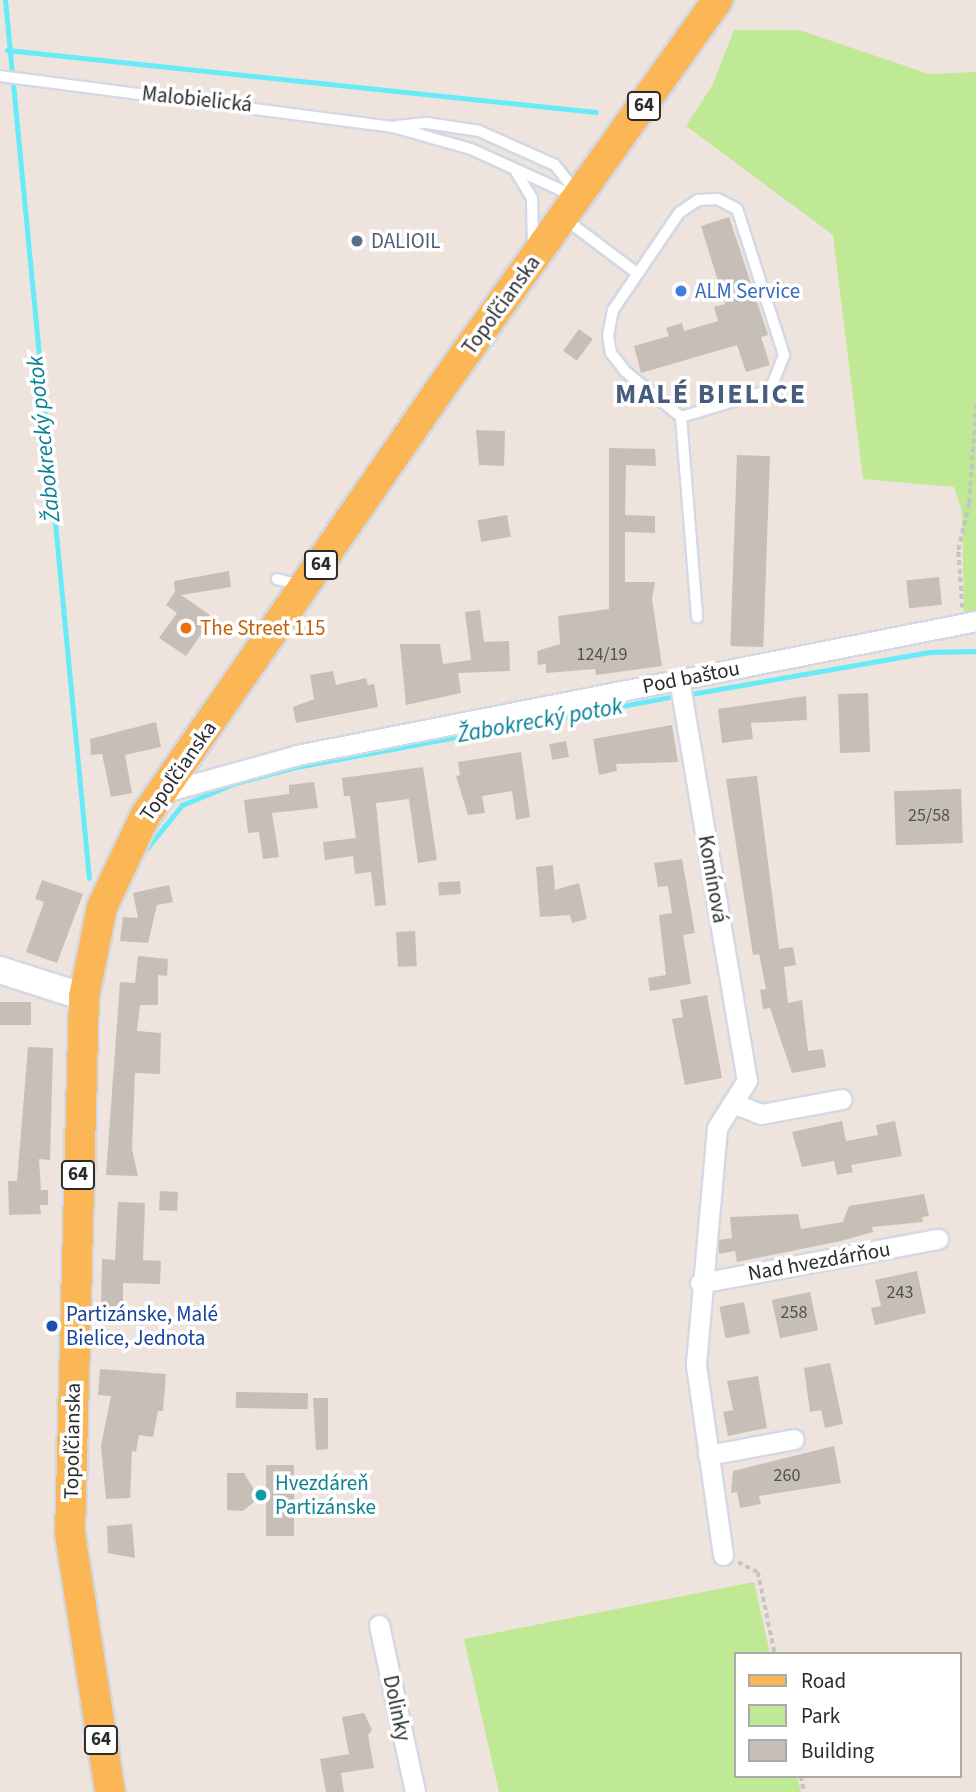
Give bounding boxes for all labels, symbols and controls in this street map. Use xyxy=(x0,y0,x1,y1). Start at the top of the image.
street label: Malobielická xyxy=(141,81,253,117)
road number: 64 xyxy=(626,90,662,122)
place label: DALIOIL xyxy=(371,228,441,254)
marker: DALIOIL xyxy=(349,233,365,249)
street label: Topoľčianska xyxy=(457,251,545,359)
place label: ALM Service xyxy=(695,278,800,304)
marker: ALM Service xyxy=(673,283,689,299)
water label: Žabokrecký potok xyxy=(22,354,66,524)
district label: MALÉ BIELICE xyxy=(616,377,806,411)
road number: 64 xyxy=(304,550,338,580)
place label: The Street 115 xyxy=(200,615,325,641)
marker: The Street 115 xyxy=(178,620,194,636)
house number: 124/19 xyxy=(576,644,628,666)
street label: Pod baštou xyxy=(640,655,742,699)
water label: Žabokrecký potok xyxy=(455,693,625,749)
street label: Topoľčianska xyxy=(134,716,222,826)
house number: 25/58 xyxy=(908,805,950,827)
street label: Komínová xyxy=(693,833,733,925)
road number: 64 xyxy=(60,1160,96,1190)
street label: Nad hvezdárňou xyxy=(746,1236,892,1286)
house number: 243 xyxy=(887,1282,913,1304)
place label: Partizánske, Malé Bielice, Jednota xyxy=(66,1301,218,1351)
house number: 258 xyxy=(781,1302,807,1324)
marker: Partizánske, Malé Bielice, Jednota xyxy=(44,1318,60,1334)
street label: Topoľčianska xyxy=(58,1383,86,1499)
house number: 260 xyxy=(774,1465,800,1487)
place label: Hvezdáreň Partizánske xyxy=(275,1470,376,1520)
marker: Hvezdáreň Partizánske xyxy=(253,1487,269,1503)
legend xyxy=(734,1652,962,1778)
text: Road xyxy=(801,1666,846,1696)
street label: Dolinky xyxy=(378,1673,416,1743)
text: Park xyxy=(801,1701,840,1731)
road number: 64 xyxy=(84,1724,119,1756)
text: Building xyxy=(801,1736,874,1766)

